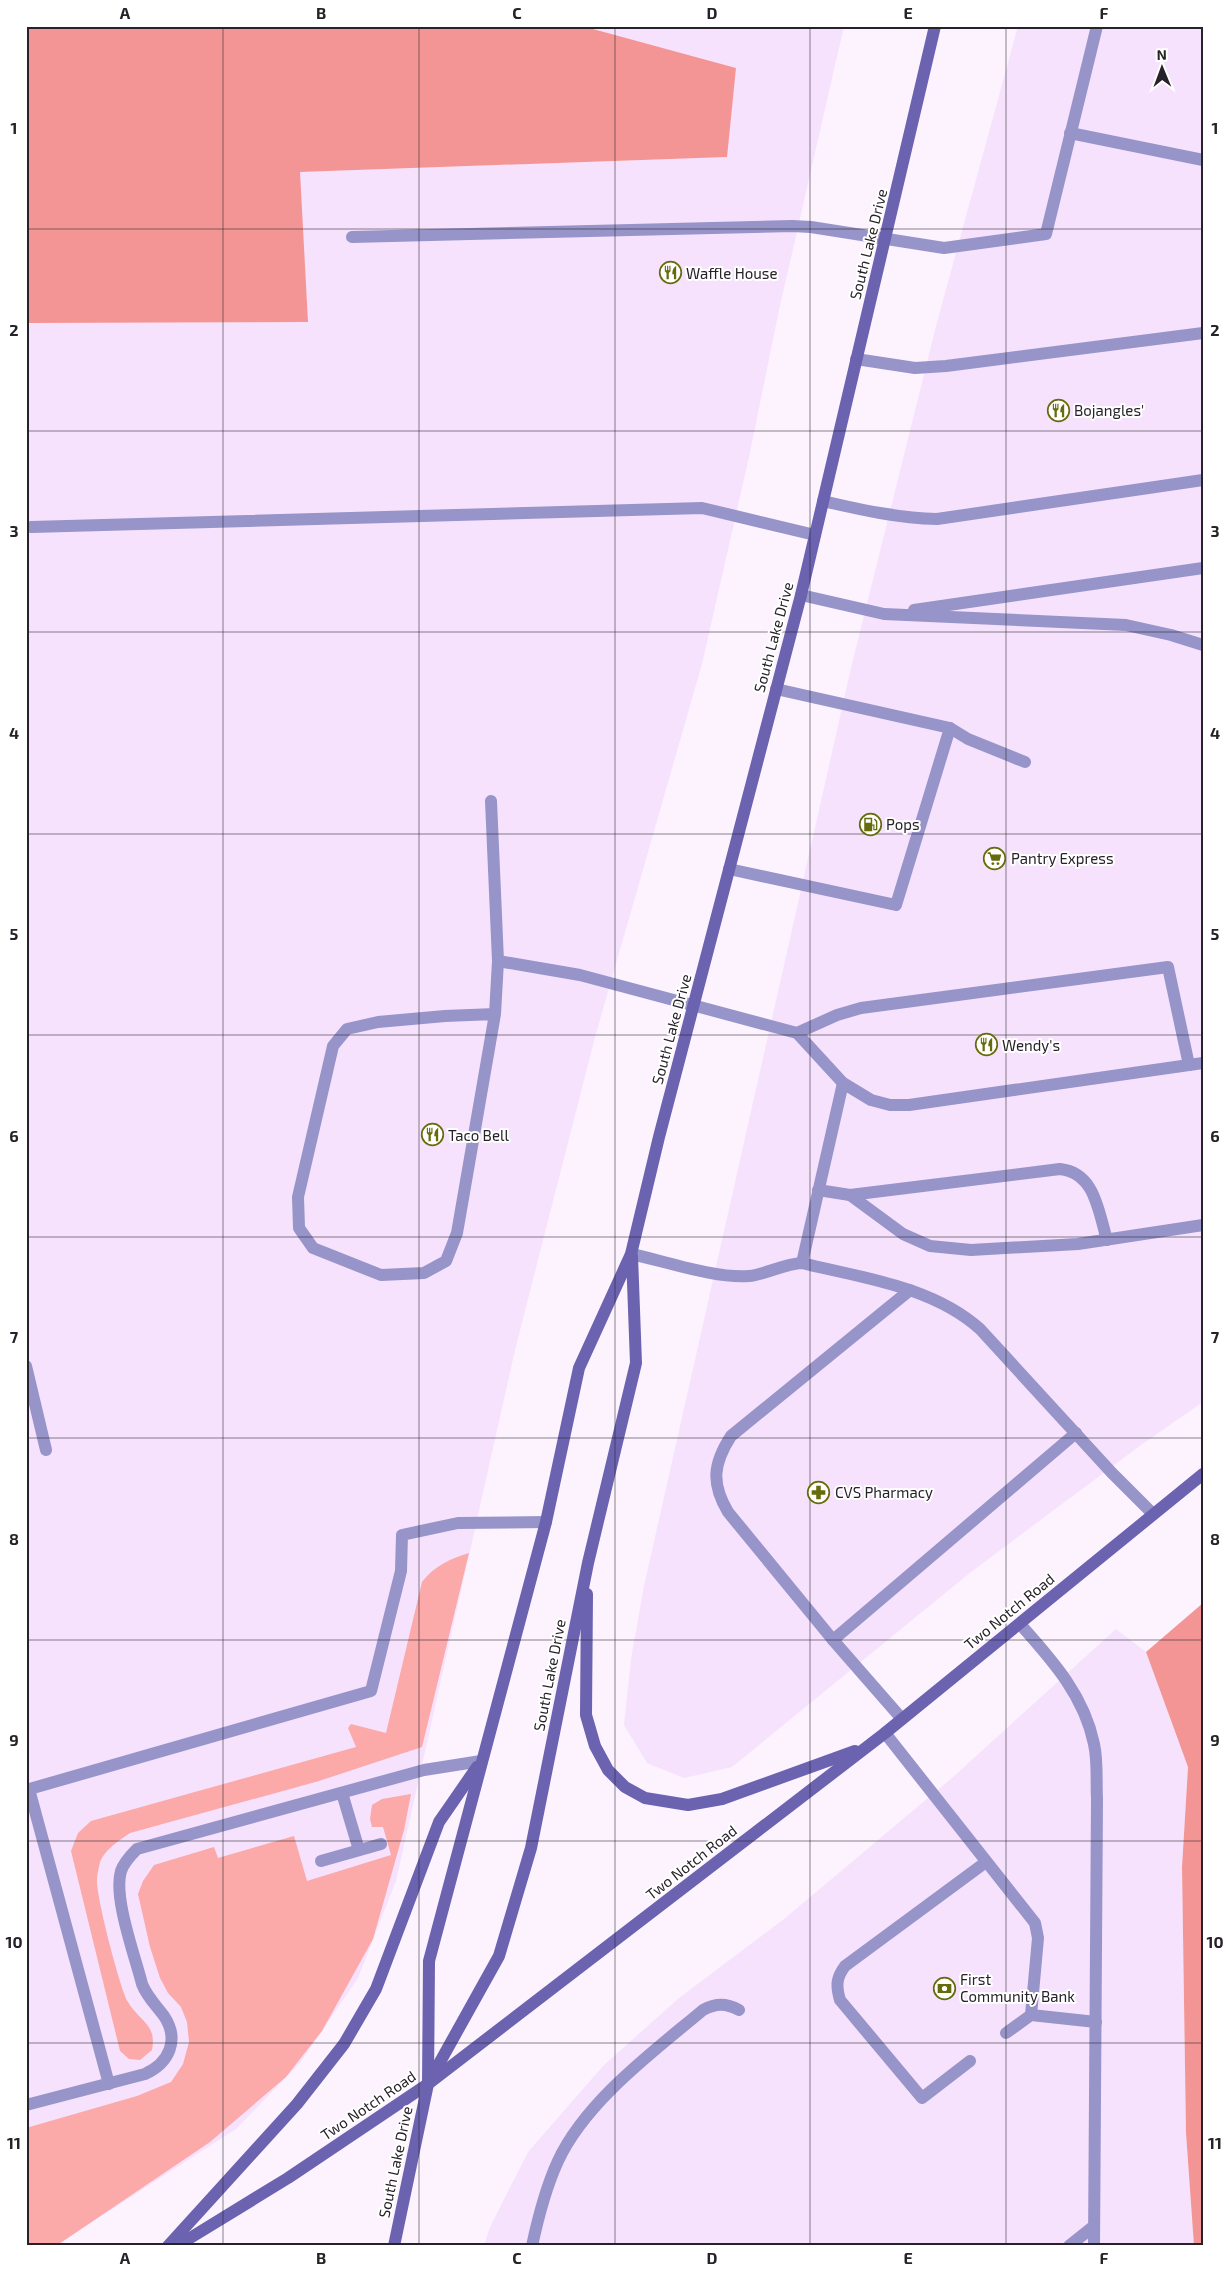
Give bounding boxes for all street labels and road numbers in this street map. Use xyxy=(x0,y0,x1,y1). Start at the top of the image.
street label: South Lake Drive xyxy=(846,187,890,301)
street label: South Lake Drive xyxy=(750,580,796,694)
street label: South Lake Drive xyxy=(648,972,694,1086)
street label: Two Notch Road xyxy=(960,1569,1058,1653)
street label: South Lake Drive xyxy=(529,1618,569,1732)
street label: Two Notch Road xyxy=(642,1821,740,1903)
street label: Two Notch Road xyxy=(317,2067,419,2143)
street label: South Lake Drive xyxy=(374,2105,416,2219)

